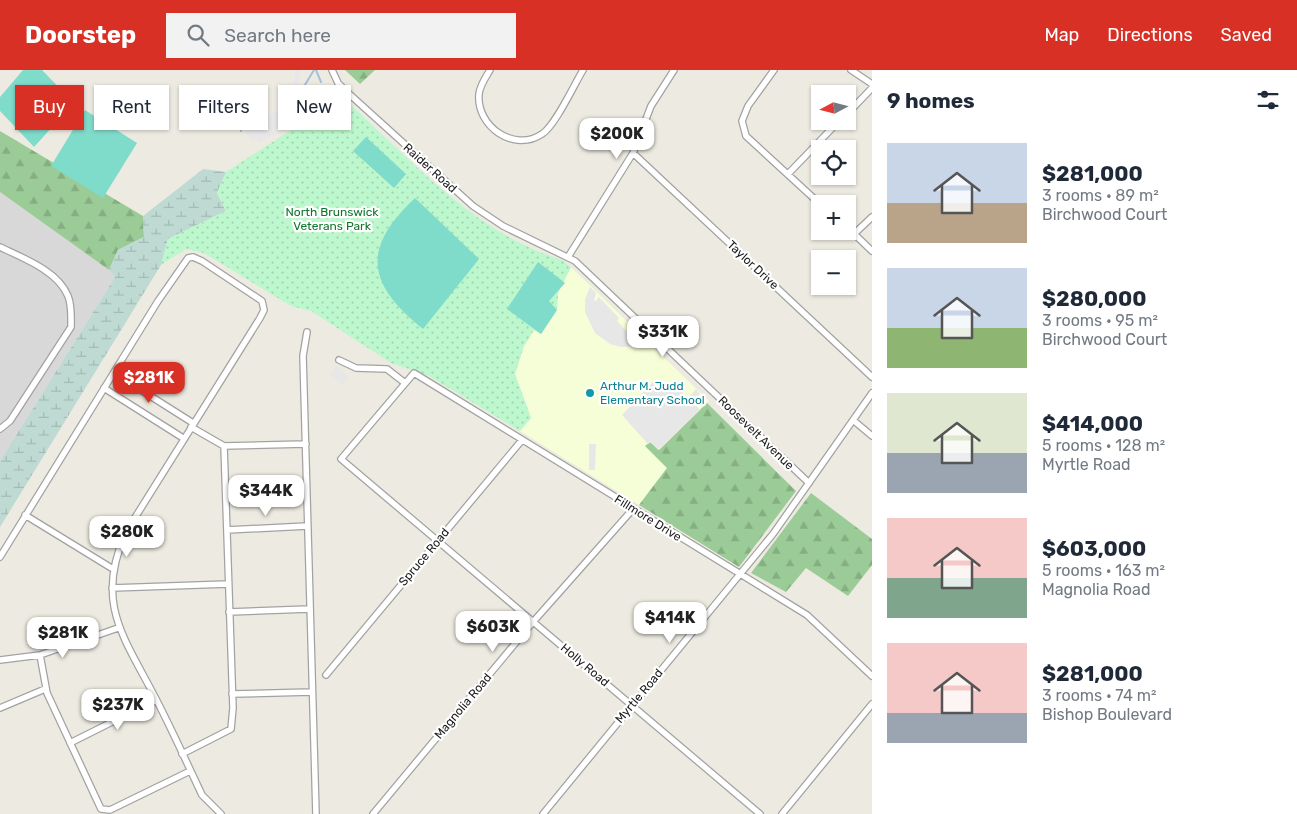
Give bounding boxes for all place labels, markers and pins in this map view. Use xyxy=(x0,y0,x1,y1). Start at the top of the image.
pin: $200K xyxy=(582,118,652,160)
pin: $331K xyxy=(628,316,698,358)
pin: $281K xyxy=(114,362,184,404)
place label: Arthur M. Judd Elementary School xyxy=(600,379,705,407)
marker: Arthur M. Judd Elementary School xyxy=(584,387,596,399)
pin: $344K xyxy=(231,474,301,517)
pin: $280K xyxy=(92,516,162,558)
pin: $414K xyxy=(635,602,705,644)
pin: $603K xyxy=(458,610,528,653)
pin: $281K xyxy=(28,616,98,659)
pin: $237K xyxy=(83,688,153,731)

